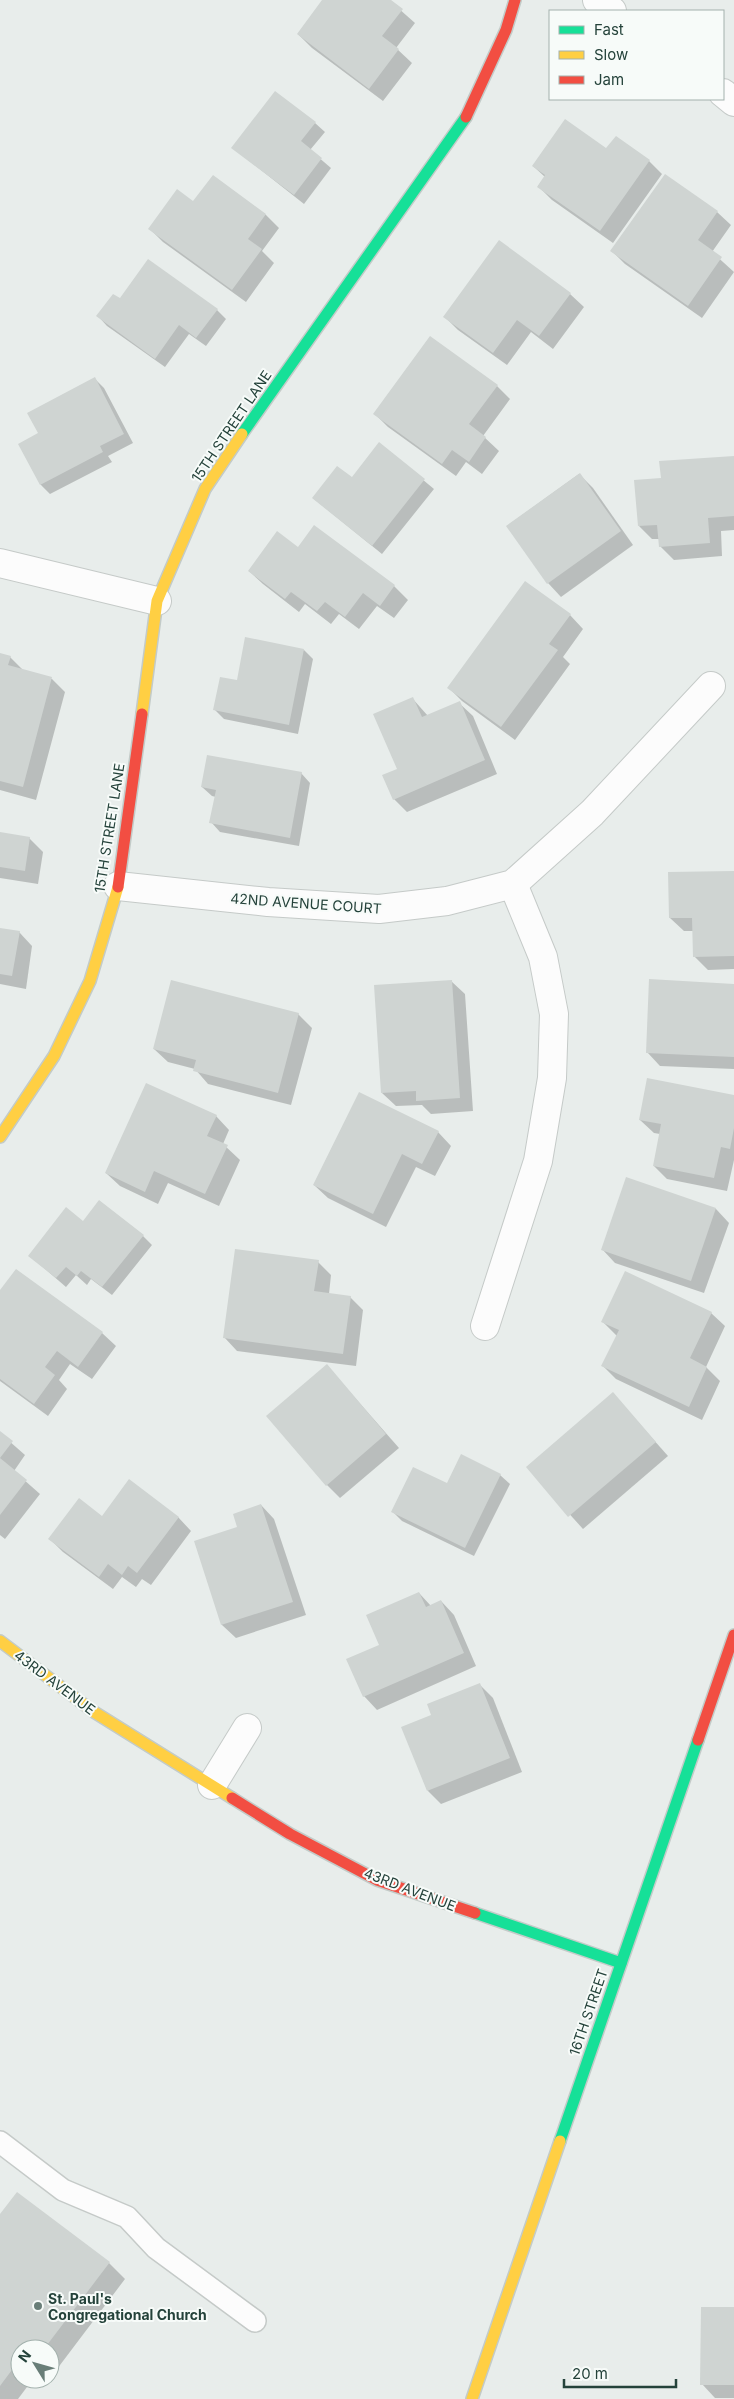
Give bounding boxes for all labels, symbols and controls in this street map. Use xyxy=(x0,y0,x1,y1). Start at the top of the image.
legend xyxy=(549,10,724,100)
text: Fast xyxy=(594,20,624,39)
text: Slow xyxy=(594,45,628,64)
text: Jam xyxy=(594,70,624,89)
street label: 15TH STREET LANE xyxy=(187,367,275,485)
street label: 15TH STREET LANE xyxy=(90,762,128,894)
street label: 42ND AVENUE COURT xyxy=(230,889,382,917)
street label: 43RD AVENUE xyxy=(11,1646,99,1718)
street label: 43RD AVENUE xyxy=(362,1864,458,1914)
street label: 16TH STREET xyxy=(565,1966,611,2058)
place label: St. Paul's Congregational Church xyxy=(48,2290,207,2323)
marker: St. Paul's Congregational Church xyxy=(32,2300,44,2312)
north arrow xyxy=(10,2339,60,2389)
text: N xyxy=(14,2346,34,2365)
scale bar xyxy=(564,2356,676,2388)
text: 20 m xyxy=(572,2364,608,2383)

